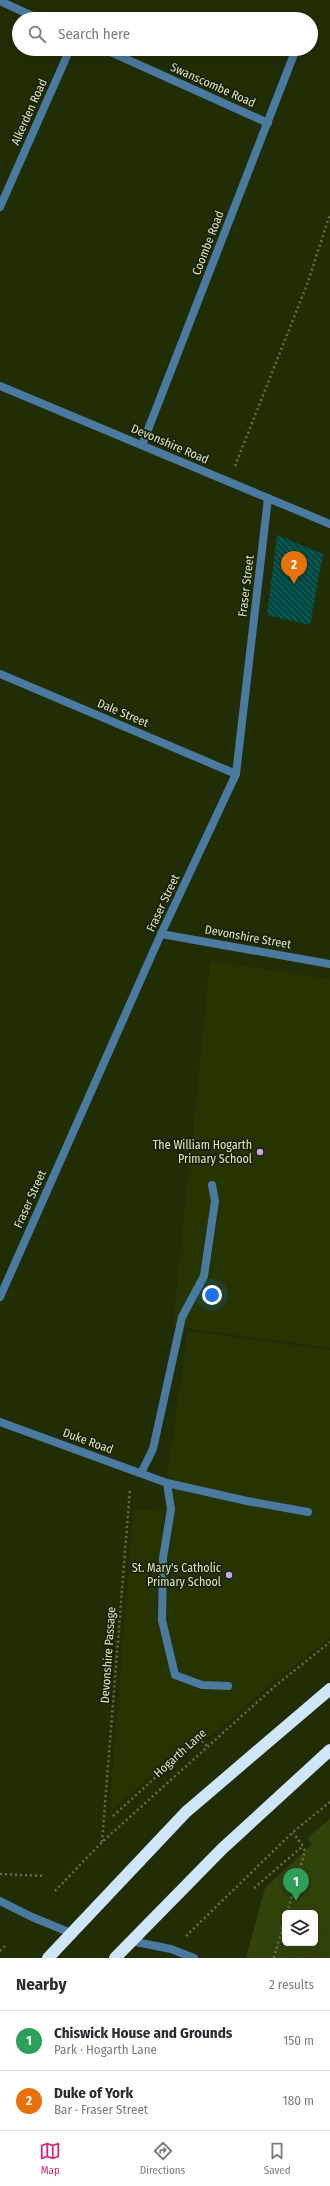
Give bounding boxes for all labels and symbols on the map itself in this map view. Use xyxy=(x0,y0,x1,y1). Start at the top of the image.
street label: Swanscombe Road xyxy=(168,60,258,110)
street label: Alkerden Road xyxy=(8,77,50,147)
street label: Coombe Road xyxy=(189,209,227,277)
street label: Devonshire Road xyxy=(129,421,211,467)
pin: 2 xyxy=(281,551,307,584)
street label: Fraser Street xyxy=(235,554,257,618)
street label: Dale Street xyxy=(95,696,151,730)
street label: Fraser Street xyxy=(144,872,182,934)
street label: Devonshire Street xyxy=(204,923,292,951)
place label: The William Hogarth Primary School xyxy=(153,1138,252,1166)
marker: The William Hogarth Primary School xyxy=(255,1147,265,1157)
street label: Fraser Street xyxy=(11,1168,49,1230)
your location xyxy=(202,1285,222,1305)
street label: Duke Road xyxy=(61,1425,115,1457)
place label: St. Mary's Catholic Primary School xyxy=(132,1561,221,1589)
marker: St. Mary's Catholic Primary School xyxy=(224,1570,234,1580)
street label: Devonshire Passage xyxy=(98,1606,118,1704)
street label: Hogarth Lane xyxy=(151,1726,209,1780)
pin: 1 xyxy=(283,1868,309,1901)

